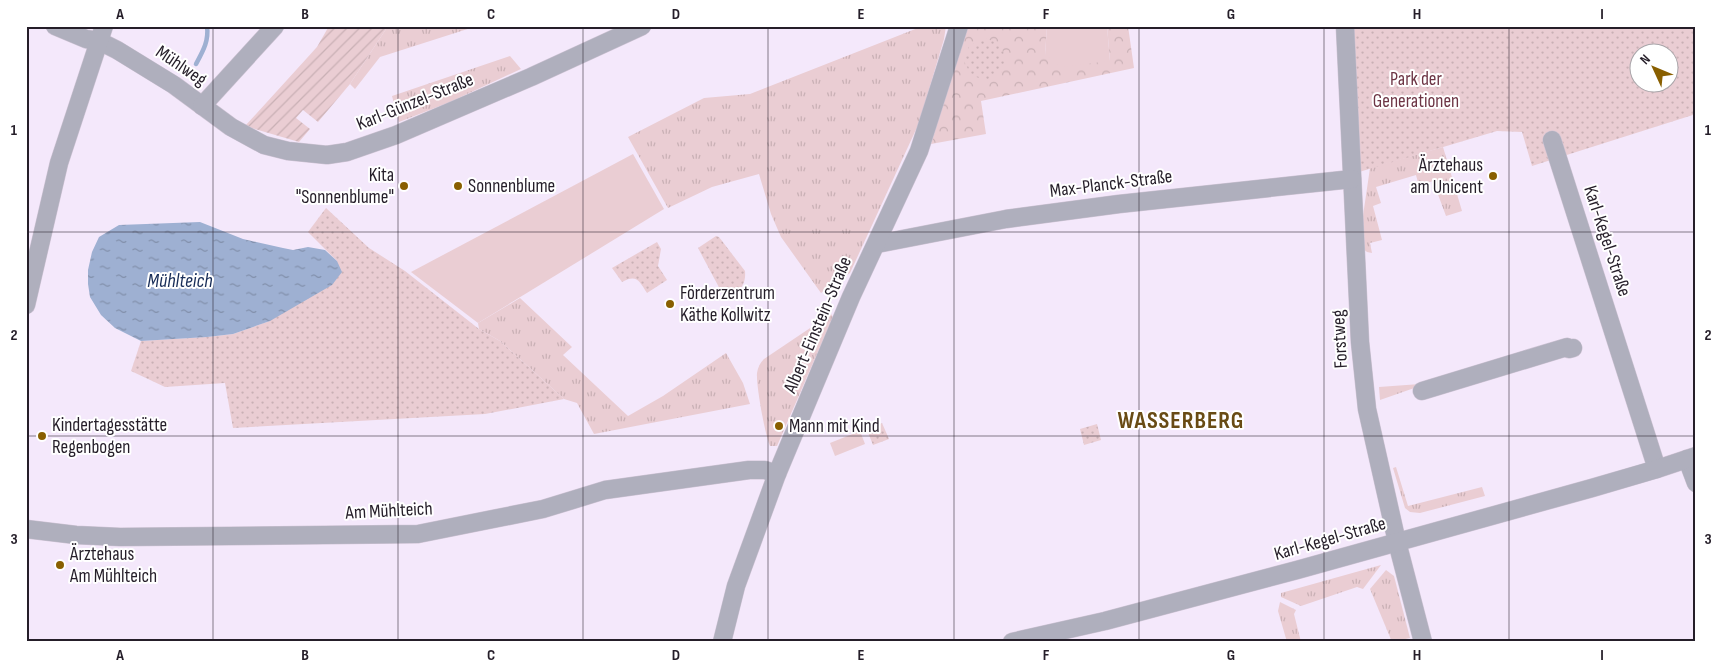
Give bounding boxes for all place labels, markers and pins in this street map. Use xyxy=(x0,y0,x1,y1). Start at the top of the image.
place label: Ärztehaus am Unicent xyxy=(1410,154,1483,199)
place label: Kita "Sonnenblume" xyxy=(296,164,394,209)
marker: Ärztehaus am Unicent xyxy=(1487,170,1499,182)
place label: Sonnenblume xyxy=(468,175,555,198)
marker: Kita "Sonnenblume" xyxy=(398,180,410,192)
marker: Sonnenblume xyxy=(452,180,464,192)
place label: Förderzentrum Käthe Kollwitz xyxy=(680,282,775,327)
marker: Förderzentrum Käthe Kollwitz xyxy=(664,298,676,310)
place label: Kindertagesstätte Regenbogen xyxy=(52,414,167,459)
place label: Mann mit Kind xyxy=(789,415,880,438)
marker: Mann mit Kind xyxy=(773,420,785,432)
marker: Kindertagesstätte Regenbogen xyxy=(36,430,48,442)
place label: Ärztehaus Am Mühlteich xyxy=(69,543,157,588)
marker: Ärztehaus Am Mühlteich xyxy=(54,559,66,571)

